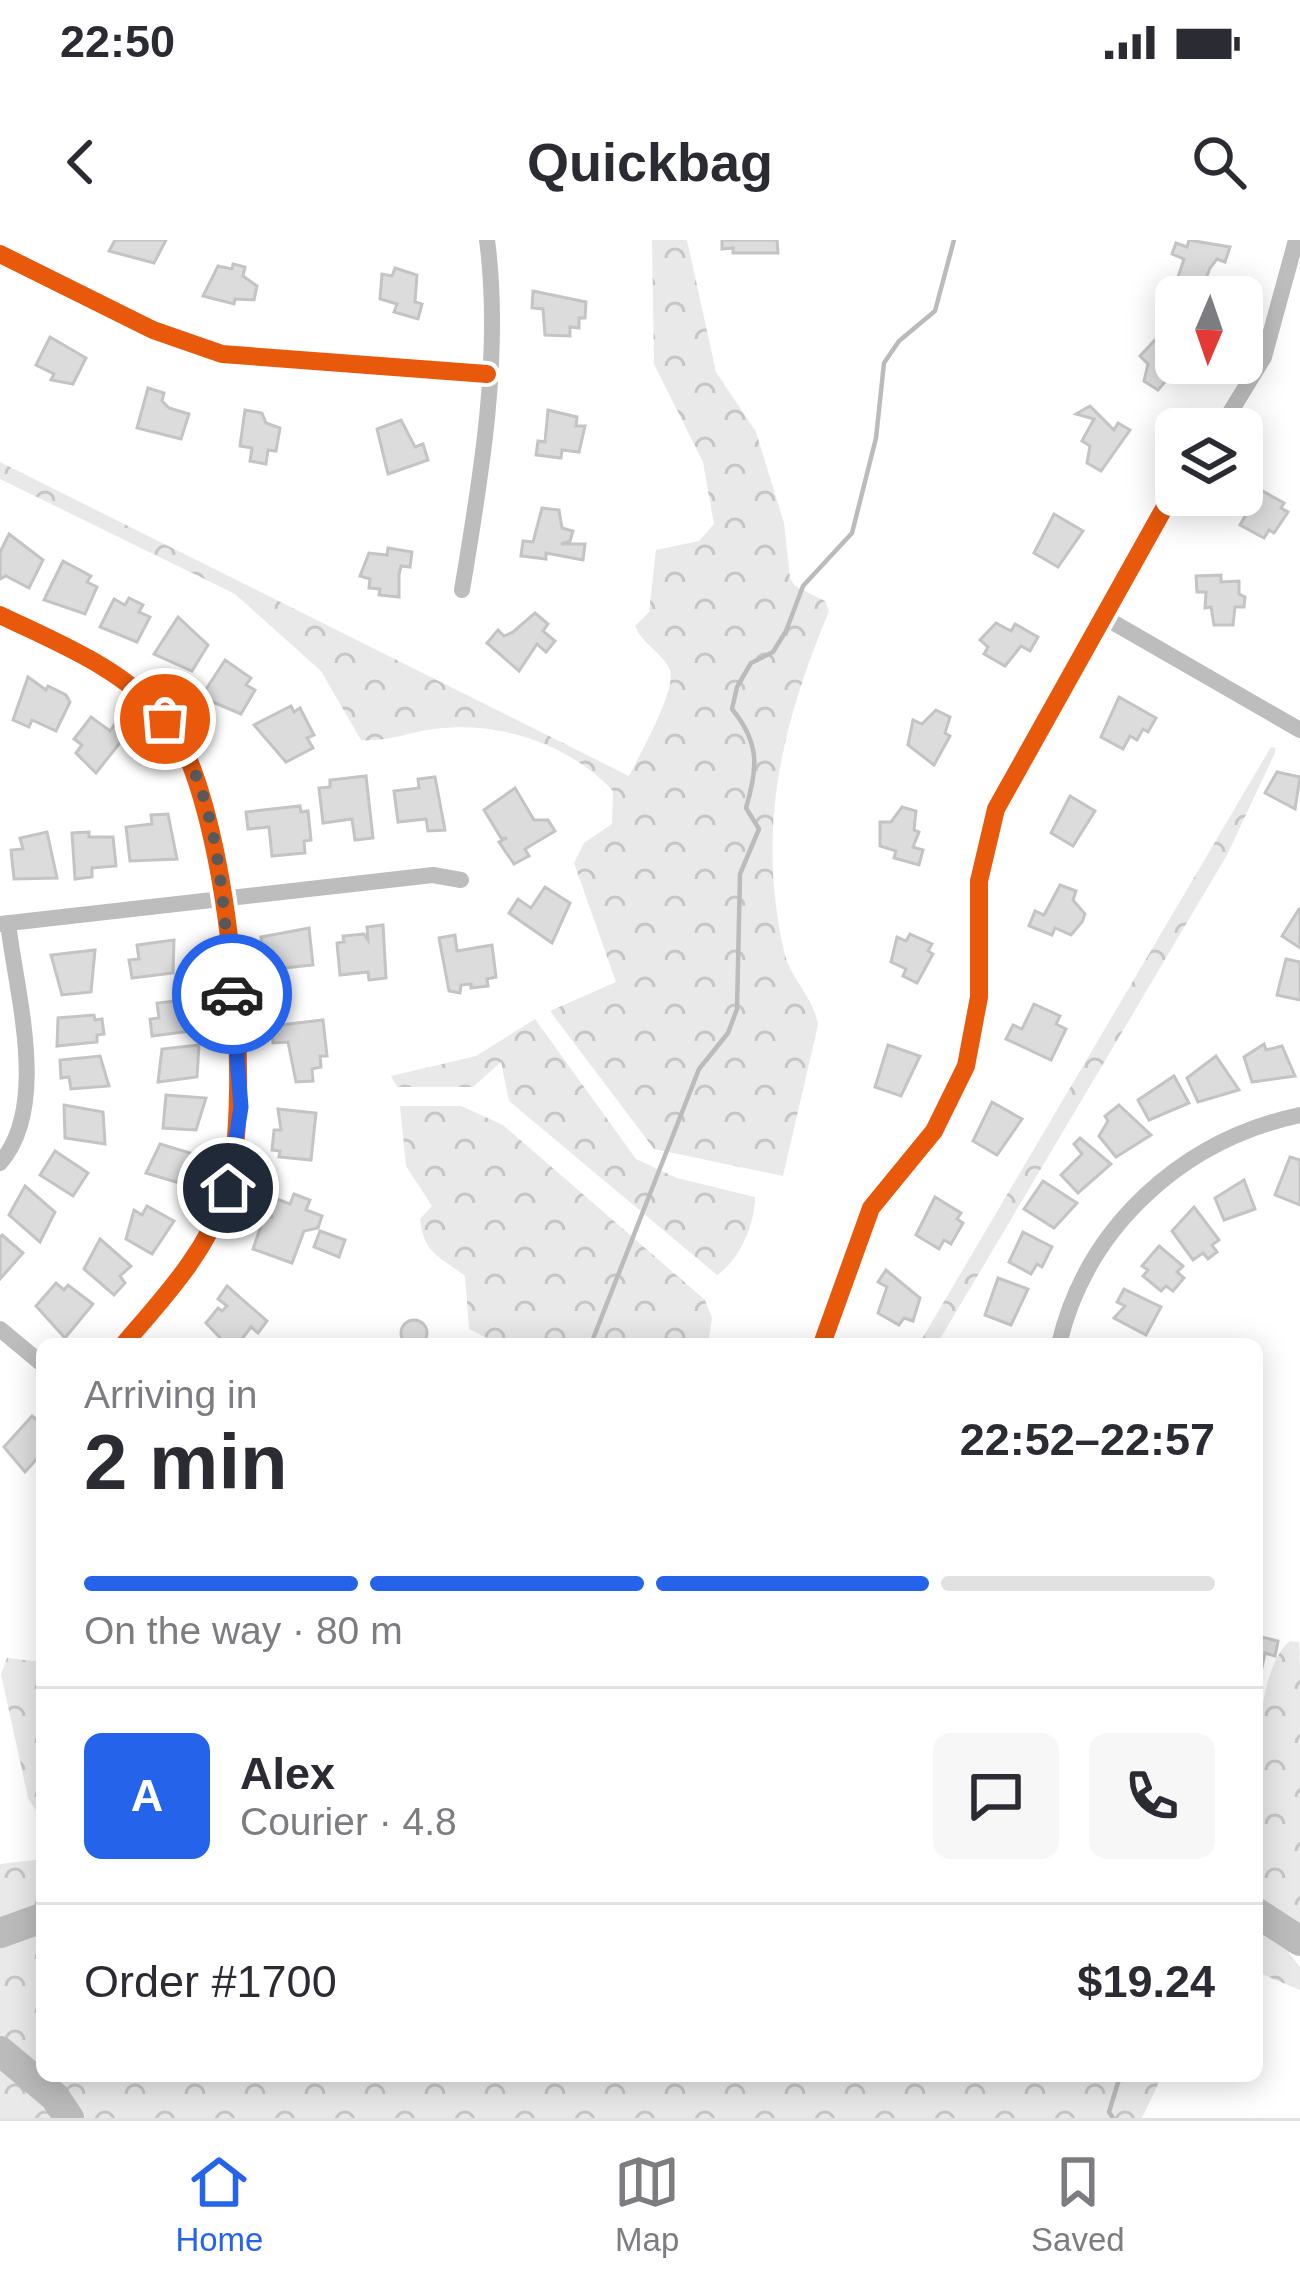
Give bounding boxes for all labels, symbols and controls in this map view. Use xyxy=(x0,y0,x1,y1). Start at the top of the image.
text: 22:50 xyxy=(60,16,175,67)
icon: back xyxy=(48,129,114,195)
icon: search xyxy=(1186,129,1252,195)
text: Quickbag xyxy=(527,132,773,192)
north arrow xyxy=(1155,276,1263,384)
map controls xyxy=(1155,276,1263,516)
button: layers xyxy=(1155,408,1263,516)
pin xyxy=(114,668,216,770)
icon: bag xyxy=(132,686,198,752)
courier xyxy=(172,934,292,1054)
icon: car xyxy=(199,961,265,1027)
pin xyxy=(177,1137,279,1239)
icon: home xyxy=(195,1155,261,1221)
text: Arriving in xyxy=(84,1373,257,1416)
text: 22:52–22:57 xyxy=(960,1414,1215,1465)
text: 2 min xyxy=(84,1418,288,1506)
text: On the way · 80 m xyxy=(84,1609,403,1652)
button: chat xyxy=(933,1733,1059,1859)
button: phone xyxy=(1089,1733,1215,1859)
text: Alex xyxy=(240,1748,335,1799)
text: A xyxy=(131,1770,163,1821)
text: Courier · 4.8 xyxy=(240,1800,457,1843)
text: Order #1700 xyxy=(84,1956,337,2007)
text: $19.24 xyxy=(1077,1956,1215,2007)
tab: Home xyxy=(175,2149,263,2259)
tab: Map xyxy=(614,2149,680,2259)
tab: Saved xyxy=(1031,2149,1125,2259)

